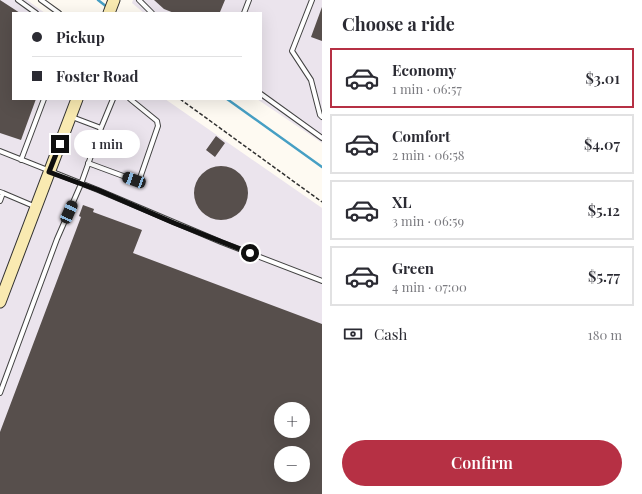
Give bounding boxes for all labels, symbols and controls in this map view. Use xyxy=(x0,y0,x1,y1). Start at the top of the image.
text: Choose a ride xyxy=(342,12,455,36)
text: Pickup xyxy=(56,27,105,47)
icon: car xyxy=(344,60,380,96)
text: Economy xyxy=(392,60,456,80)
text: Foster Road xyxy=(56,66,138,86)
text: $3.01 xyxy=(586,68,620,88)
text: 1 min · 06:57 xyxy=(392,80,462,97)
icon: car xyxy=(344,126,380,162)
text: Comfort xyxy=(392,126,450,146)
callout: 1 min xyxy=(74,130,140,158)
text: $4.07 xyxy=(584,134,620,154)
route end xyxy=(51,135,69,153)
text: 1 min xyxy=(91,135,123,152)
text: 2 min · 06:58 xyxy=(392,146,465,163)
car xyxy=(121,170,147,190)
icon: car xyxy=(344,192,380,228)
text: XL xyxy=(392,192,412,212)
car xyxy=(59,199,79,225)
text: $5.12 xyxy=(588,200,620,220)
text: 3 min · 06:59 xyxy=(392,212,464,229)
route start xyxy=(241,244,259,262)
icon: car xyxy=(344,258,380,294)
text: Green xyxy=(392,258,434,278)
text: $5.77 xyxy=(588,266,620,286)
text: 4 min · 07:00 xyxy=(392,278,467,295)
icon: cash xyxy=(342,323,364,345)
text: Cash xyxy=(374,324,407,344)
text: 180 m xyxy=(588,326,622,343)
map controls xyxy=(274,402,310,482)
button: + xyxy=(274,402,310,438)
button: Confirm xyxy=(342,440,622,486)
button: − xyxy=(274,446,310,482)

